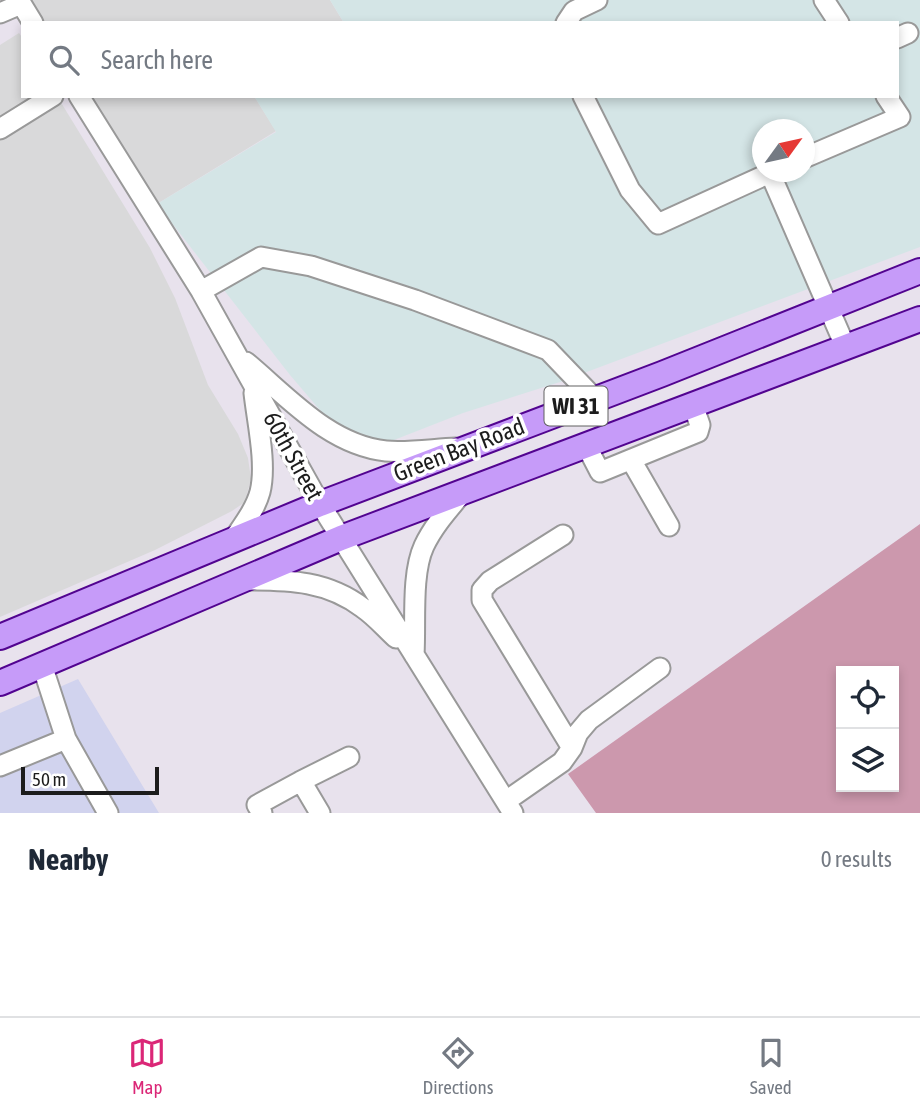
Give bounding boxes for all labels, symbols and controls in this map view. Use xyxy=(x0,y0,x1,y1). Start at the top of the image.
search box xyxy=(21,21,899,98)
icon: search xyxy=(45,41,83,79)
text: Search here xyxy=(101,45,213,75)
north arrow xyxy=(752,119,815,182)
road number: WI 31 xyxy=(544,386,608,426)
street label: 60th Street xyxy=(258,407,329,505)
street label: Green Bay Road xyxy=(390,412,528,487)
map controls xyxy=(836,666,899,792)
button: locate xyxy=(836,666,899,729)
button: layers xyxy=(836,729,899,792)
scale bar xyxy=(21,764,159,796)
text: 50 m xyxy=(32,768,66,790)
text: Nearby xyxy=(28,842,108,876)
text: 0 results xyxy=(821,846,892,872)
tab: Map xyxy=(128,1034,166,1098)
tab: Directions xyxy=(423,1034,493,1098)
tab: Saved xyxy=(750,1034,792,1098)

